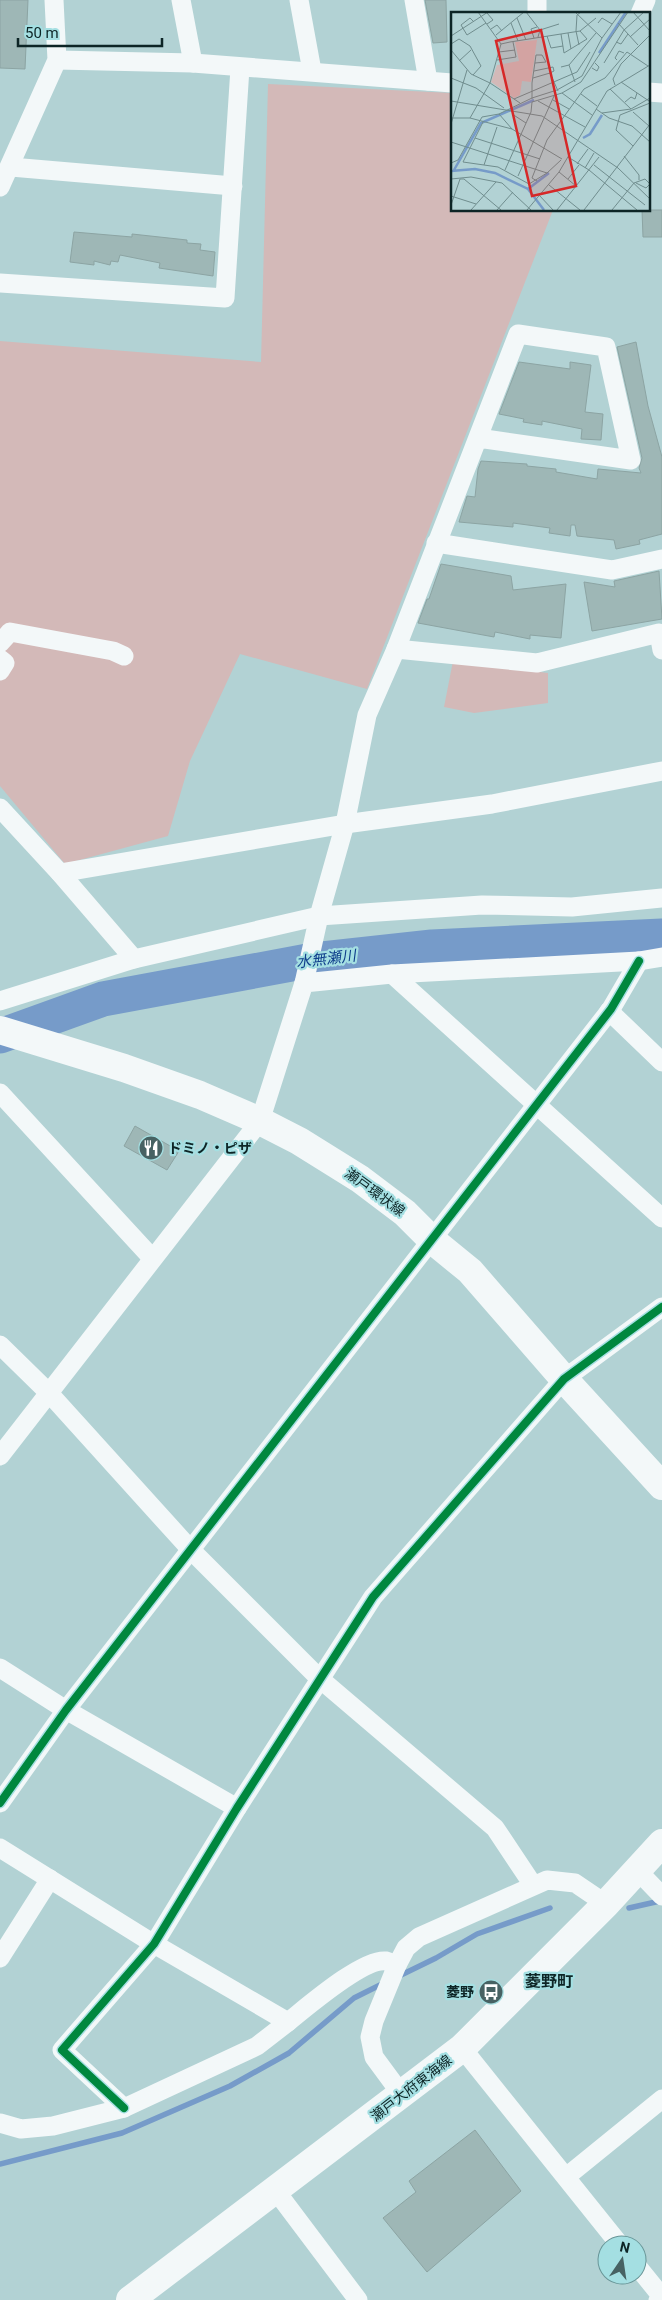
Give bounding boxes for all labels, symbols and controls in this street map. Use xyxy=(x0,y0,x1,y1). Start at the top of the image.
inset map xyxy=(451,12,650,211)
scale bar xyxy=(18,15,161,47)
text: 50 m xyxy=(25,24,59,42)
water label: 水無瀬川 xyxy=(295,946,359,972)
restaurant icon: ドミノ・ピザ xyxy=(138,1135,164,1161)
place label: ドミノ・ピザ xyxy=(168,1140,252,1156)
street label: 瀬戸環状線 xyxy=(342,1165,408,1219)
district label: 菱野町 xyxy=(525,1972,573,1991)
bus stop icon: 菱野 xyxy=(478,1979,504,2005)
place label: 菱野 xyxy=(446,1984,474,2000)
street label: 瀬戸大府東海線 xyxy=(367,2052,455,2124)
north arrow xyxy=(597,2235,647,2285)
text: N xyxy=(618,2238,632,2256)

